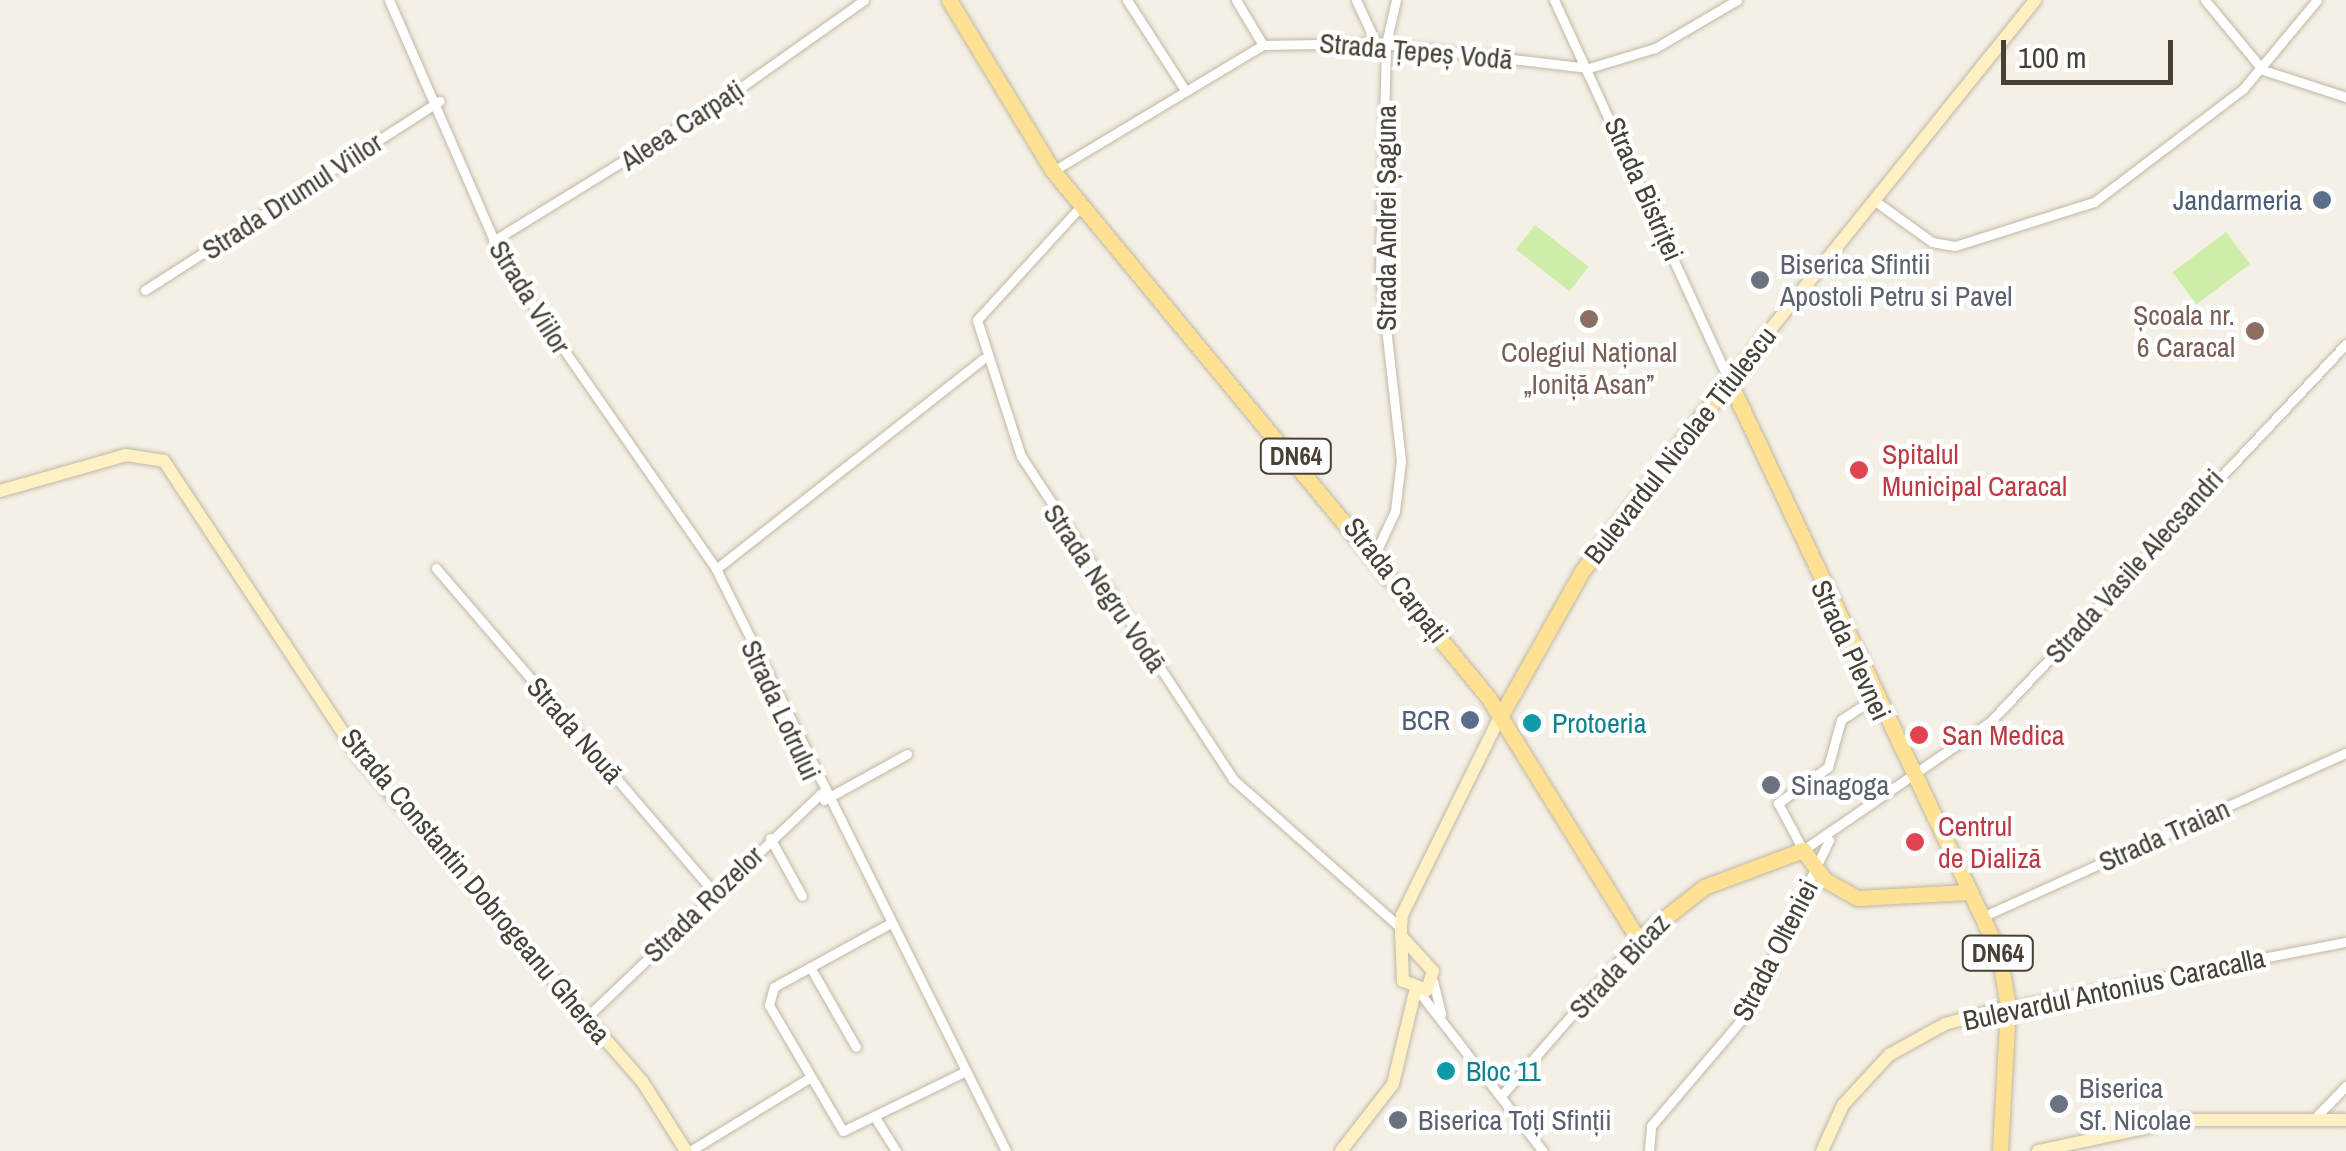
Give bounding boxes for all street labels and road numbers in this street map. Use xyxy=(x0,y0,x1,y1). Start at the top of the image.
street label: Strada Țepeș Vodă xyxy=(1318,26,1514,76)
street label: Aleea Carpați xyxy=(614,73,750,177)
street label: Strada Andrei Șaguna xyxy=(1369,104,1403,332)
street label: Strada Bistriței xyxy=(1598,112,1690,266)
street label: Strada Drumul Viilor xyxy=(196,125,388,267)
street label: Strada Viilor xyxy=(482,234,578,360)
street label: Bulevardul Nicolae Titulescu xyxy=(1577,320,1783,570)
road number: DN64 xyxy=(1258,436,1334,476)
street label: Strada Vasile Alecsandri xyxy=(2038,461,2230,671)
street label: Strada Negru Vodă xyxy=(1036,498,1174,678)
street label: Strada Carpați xyxy=(1337,511,1455,649)
street label: Strada Plevnei xyxy=(1804,575,1898,725)
street label: Strada Lotrului xyxy=(734,635,828,785)
street label: Strada Nouă xyxy=(520,670,630,790)
street label: Strada Constantin Dobrogeanu Gherea xyxy=(334,722,618,1050)
street label: Strada Traian xyxy=(2093,791,2235,879)
street label: Strada Rozelor xyxy=(636,839,770,969)
street label: Strada Olteniei xyxy=(1725,874,1825,1026)
street label: Strada Bicaz xyxy=(1562,906,1676,1026)
road number: DN64 xyxy=(1960,933,2036,973)
street label: Bulevardul Antonius Caracalla xyxy=(1959,940,2269,1038)

